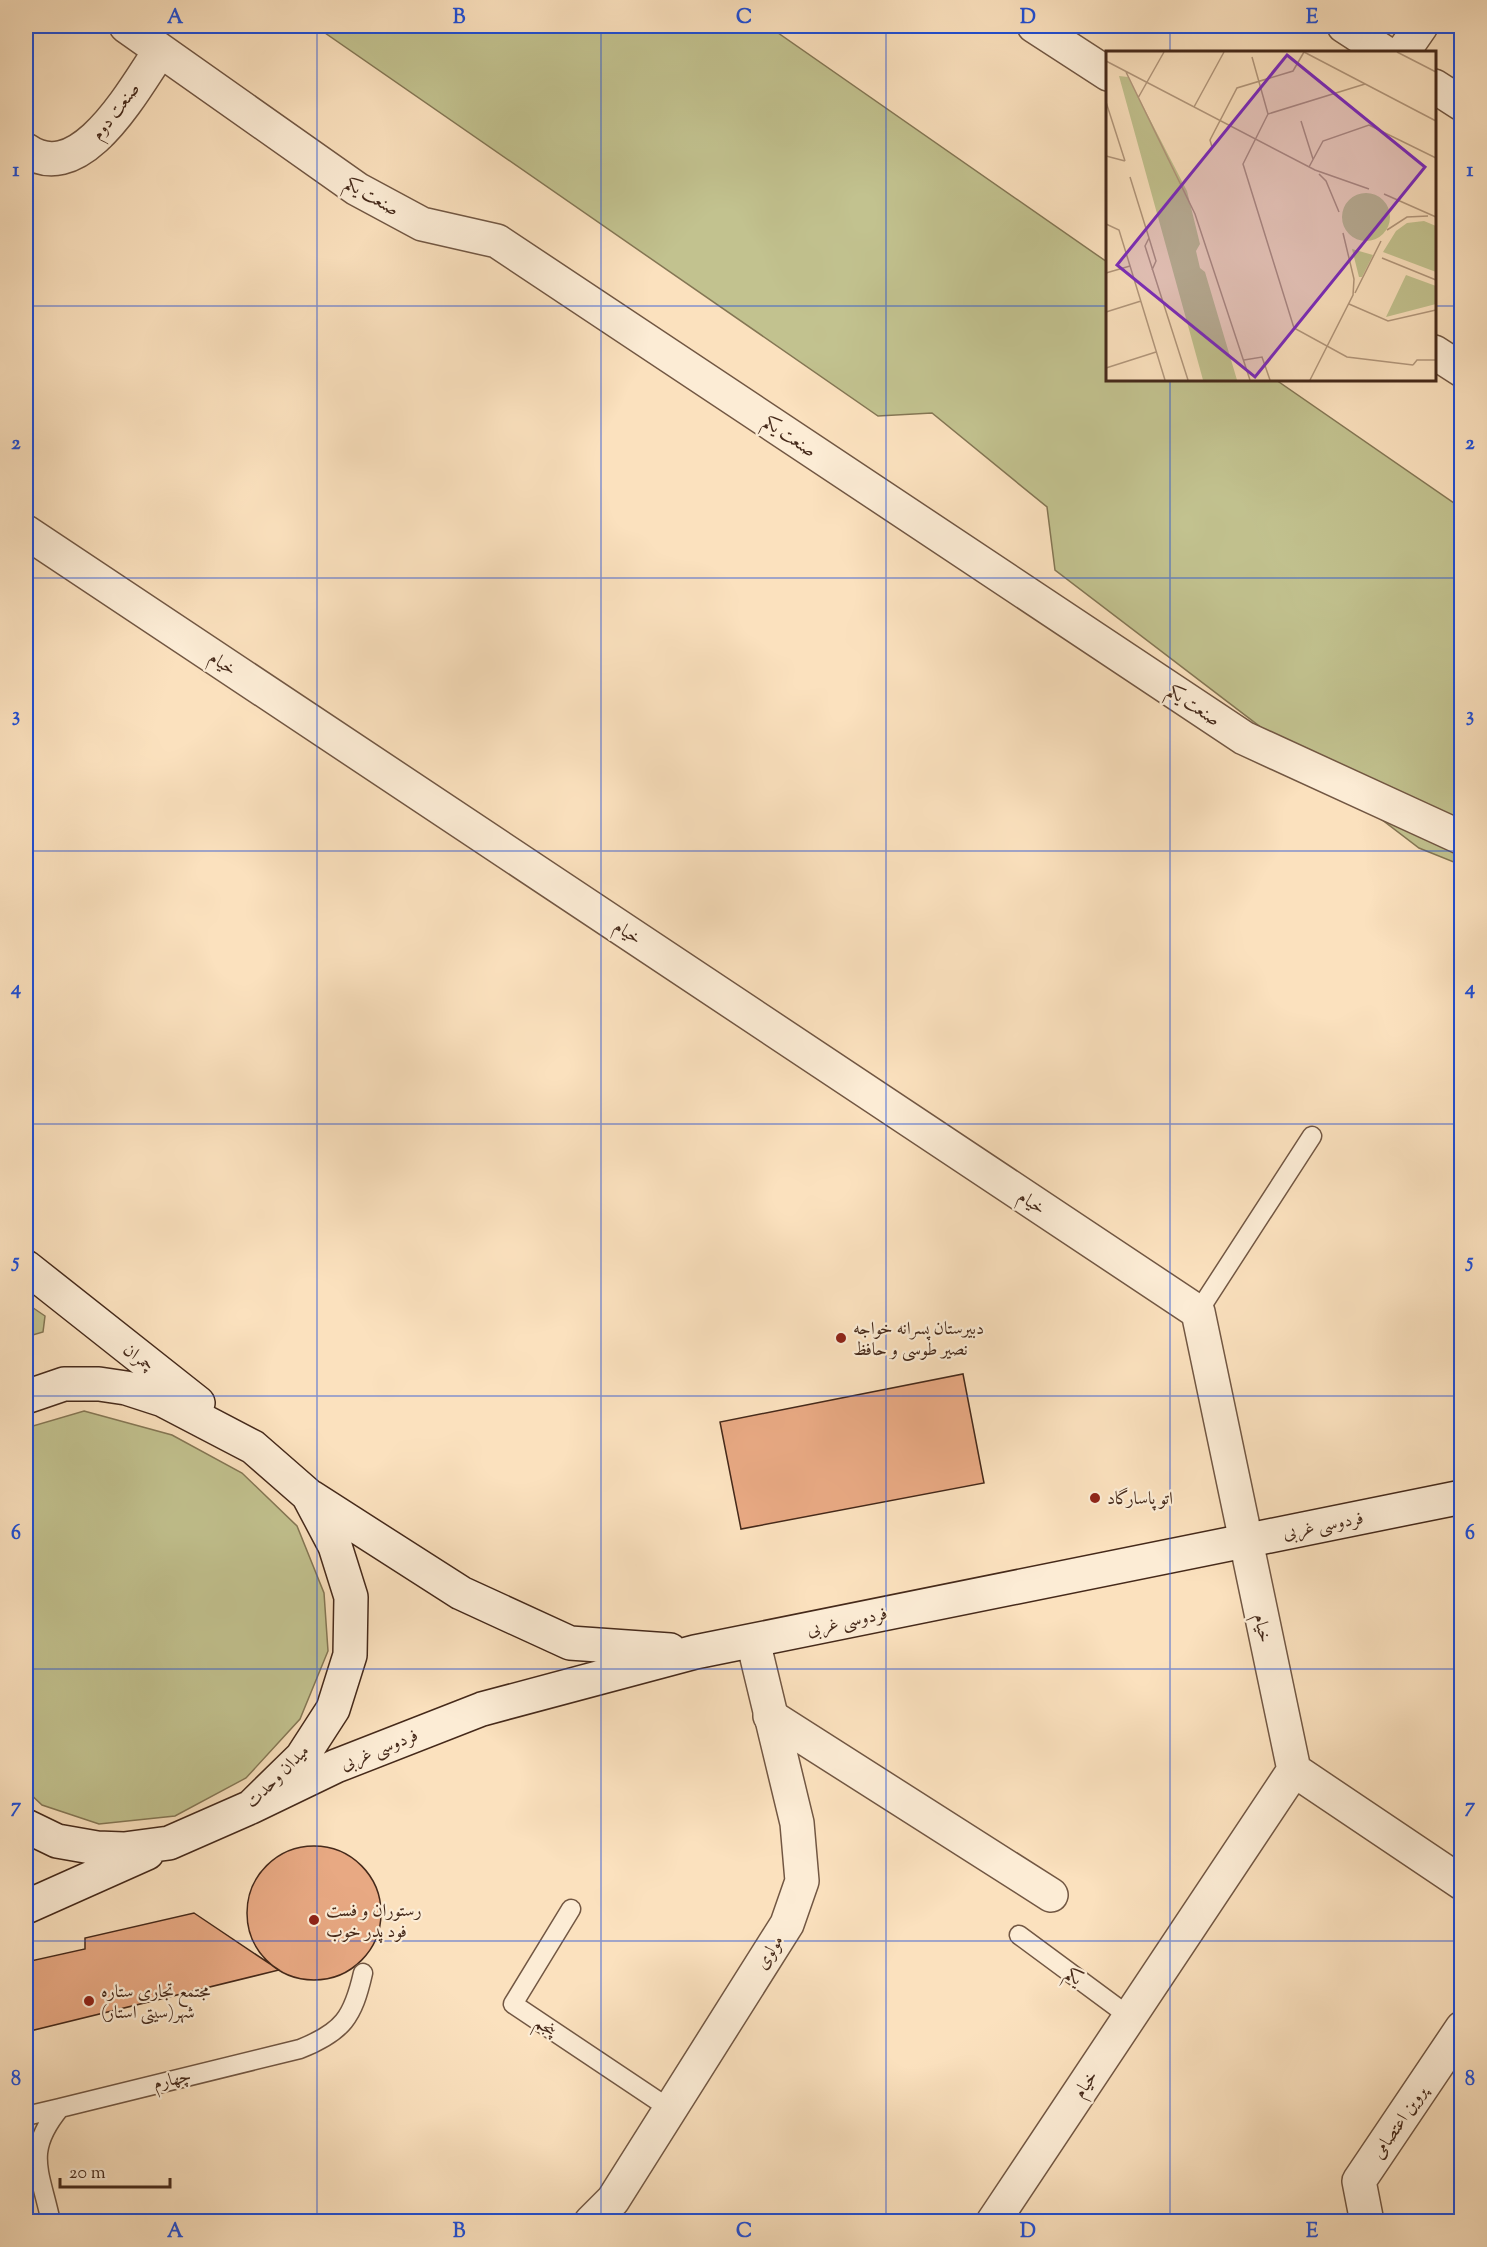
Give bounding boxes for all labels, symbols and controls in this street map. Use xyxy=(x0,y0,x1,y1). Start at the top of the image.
text: A xyxy=(167,4,184,33)
text: B xyxy=(453,4,466,33)
text: C xyxy=(736,4,752,33)
text: D xyxy=(1020,4,1036,33)
text: E xyxy=(1306,4,1319,33)
inset map xyxy=(1106,51,1436,381)
street label: صنعت دوم xyxy=(86,78,148,147)
text: 1 xyxy=(13,157,20,186)
text: 1 xyxy=(1467,157,1474,186)
street label: صنعت یکم xyxy=(338,172,403,226)
street label: صنعت یکم xyxy=(756,410,821,467)
text: 2 xyxy=(11,430,21,459)
text: 2 xyxy=(1465,430,1475,459)
street label: خیام xyxy=(202,646,241,684)
street label: صنعت یکم xyxy=(1160,679,1225,736)
text: 3 xyxy=(12,702,20,731)
text: 3 xyxy=(1466,702,1474,731)
street label: خیام xyxy=(607,915,646,953)
text: 4 xyxy=(10,975,21,1004)
text: 4 xyxy=(1464,975,1475,1004)
street label: خیام xyxy=(1011,1185,1050,1223)
text: 5 xyxy=(11,1248,20,1277)
text: 5 xyxy=(1465,1248,1474,1277)
place label: دبیرستان پسرانه خواجه نصیر طوسی و حافظ xyxy=(853,1317,984,1364)
marker: دبیرستان پسرانه خواجه نصیر طوسی و حافظ xyxy=(834,1331,848,1345)
street label: چمران xyxy=(117,1338,159,1379)
place label: اتو پاسارگاد xyxy=(1107,1487,1173,1513)
marker: اتو پاسارگاد xyxy=(1088,1491,1102,1505)
street label: فردوسی غربی xyxy=(1281,1506,1366,1548)
text: 6 xyxy=(11,1520,21,1549)
text: 6 xyxy=(1465,1520,1475,1549)
street label: فردوسی غربی xyxy=(805,1602,890,1644)
street label: خیام xyxy=(1244,1612,1277,1645)
street label: فردوسی غربی xyxy=(337,1723,423,1778)
street label: میدان وحدت xyxy=(241,1740,316,1815)
text: 7 xyxy=(11,1793,22,1822)
text: 7 xyxy=(1465,1793,1476,1822)
place label: رستوران و فست فود پدر خوب xyxy=(326,1899,422,1946)
marker: رستوران و فست فود پدر خوب xyxy=(307,1913,321,1927)
street label: مولوی xyxy=(750,1931,791,1975)
street label: یکم xyxy=(1058,1962,1088,1995)
place label: مجتمع تجاری ستاره شهر(سیتی استار) xyxy=(101,1980,210,2027)
marker: مجتمع تجاری ستاره شهر(سیتی استار) xyxy=(82,1994,96,2008)
street label: پنجم xyxy=(528,2011,562,2047)
street label: چهارم xyxy=(151,2064,194,2099)
text: 8 xyxy=(11,2066,21,2095)
street label: خیام xyxy=(1068,2066,1106,2105)
text: 8 xyxy=(1465,2066,1475,2095)
street label: پروین اعتصامی xyxy=(1367,2080,1436,2165)
scale bar xyxy=(60,2151,170,2189)
text: 20 m xyxy=(69,2161,106,2187)
text: A xyxy=(167,2218,184,2247)
text: B xyxy=(453,2218,466,2247)
text: C xyxy=(736,2218,752,2247)
text: D xyxy=(1020,2218,1036,2247)
text: E xyxy=(1306,2218,1319,2247)

